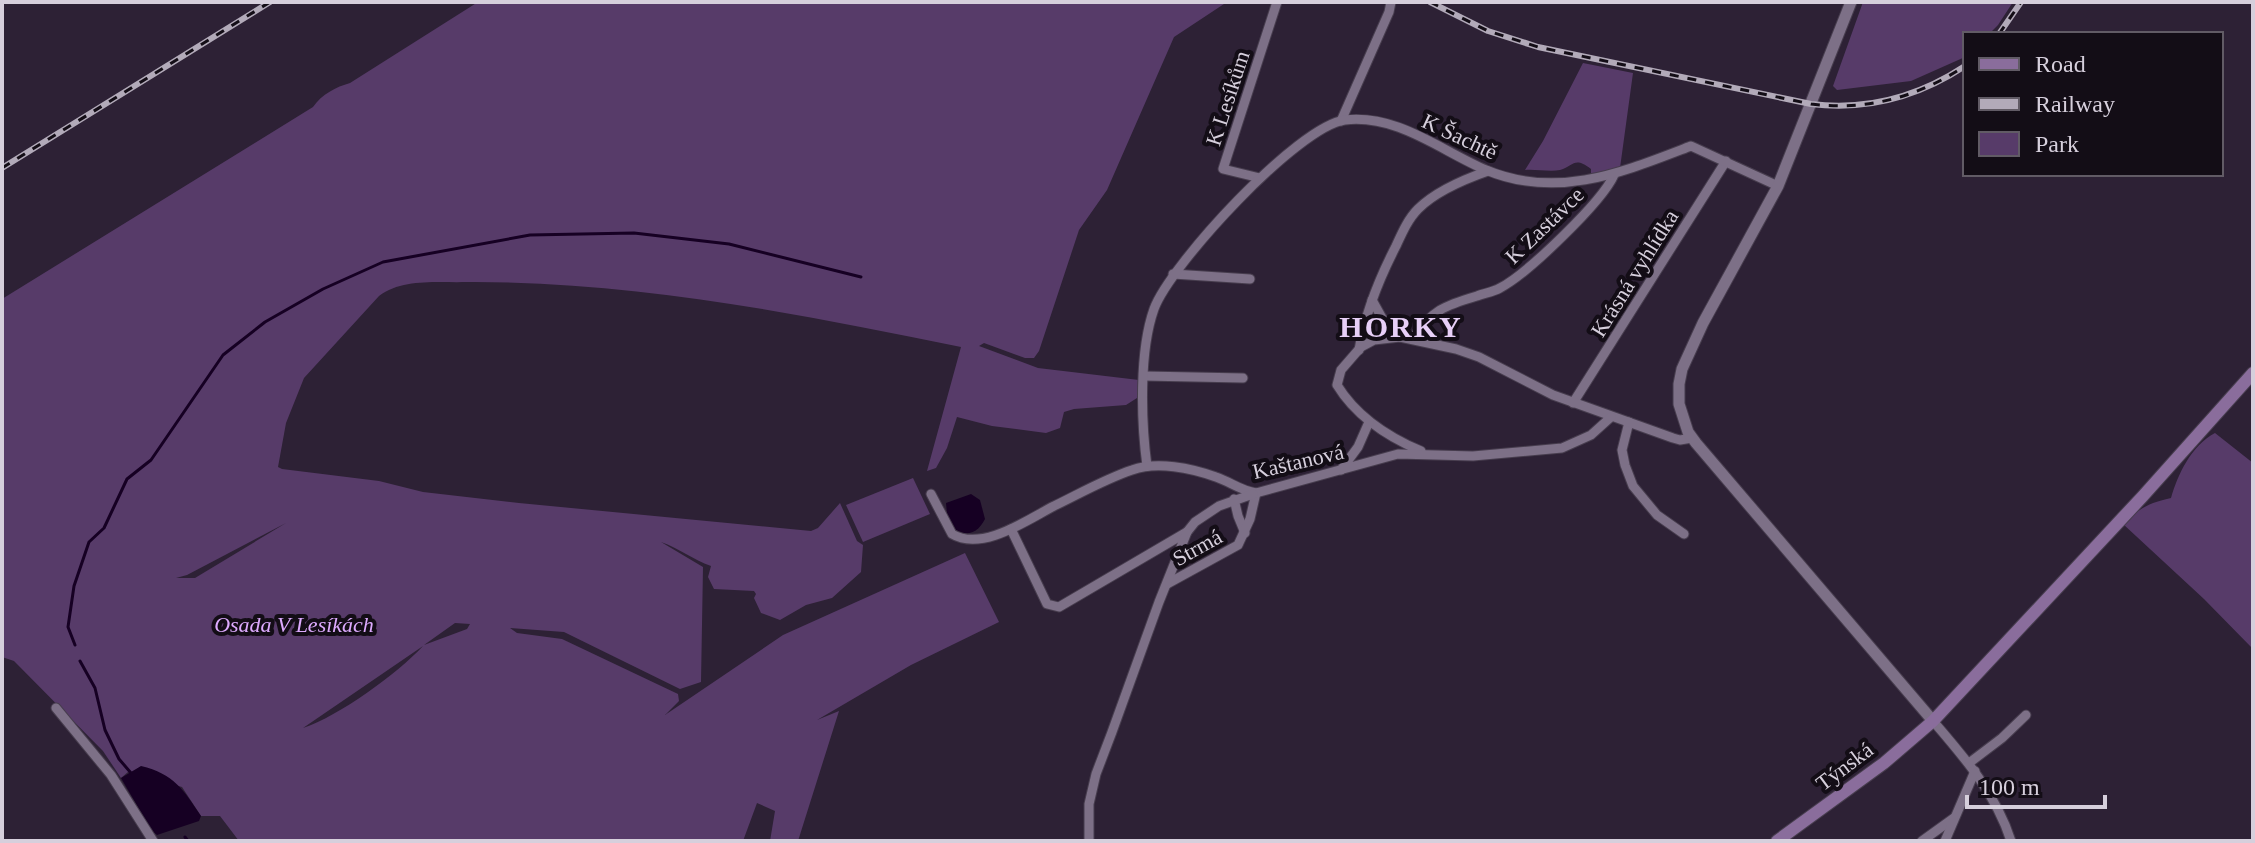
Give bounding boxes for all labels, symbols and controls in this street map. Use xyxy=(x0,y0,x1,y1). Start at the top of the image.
legend xyxy=(1963,32,2223,176)
street label: K Lesíkům xyxy=(1200,48,1255,149)
text: Road xyxy=(2035,51,2086,77)
text: Railway xyxy=(2035,91,2115,117)
street label: K Šachtě xyxy=(1418,108,1501,165)
text: Park xyxy=(2035,131,2079,157)
street label: K Zastávce xyxy=(1500,182,1589,269)
street label: Krásná vyhlídka xyxy=(1585,205,1684,341)
district label: HORKY xyxy=(1339,310,1463,343)
street label: Kaštanová xyxy=(1250,439,1346,484)
street label: Strmá xyxy=(1168,524,1226,571)
park label: Osada V Lesíkách xyxy=(214,612,374,637)
street label: Týnská xyxy=(1811,737,1878,796)
scale bar xyxy=(1967,759,2105,809)
text: 100 m xyxy=(1979,774,2040,800)

